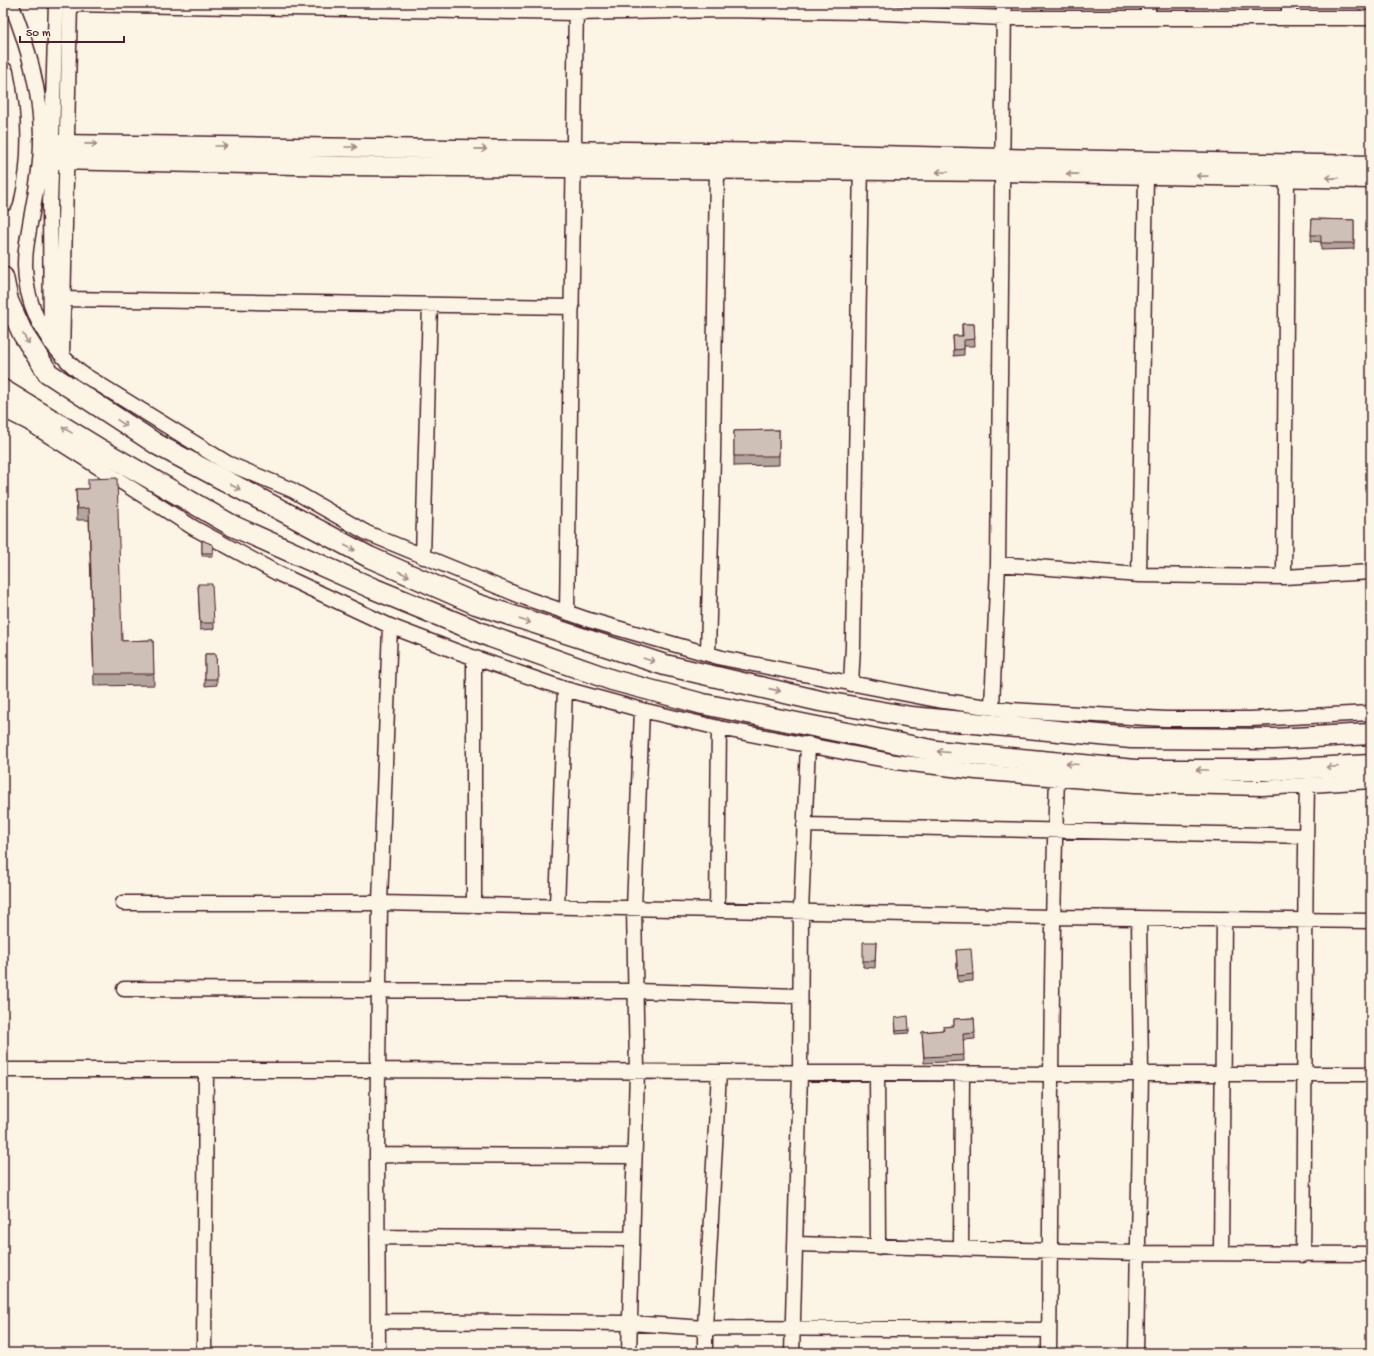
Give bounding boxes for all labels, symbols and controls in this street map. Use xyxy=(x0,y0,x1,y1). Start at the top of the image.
scale bar xyxy=(20,18,124,44)
text: 50 m xyxy=(26,27,51,41)
one-way arrow xyxy=(84,140,97,148)
one-way arrow xyxy=(214,142,227,150)
one-way arrow xyxy=(344,143,357,151)
one-way arrow xyxy=(474,145,487,153)
one-way arrow xyxy=(936,168,949,176)
one-way arrow xyxy=(1066,170,1079,178)
one-way arrow xyxy=(1196,172,1209,180)
one-way arrow xyxy=(1326,174,1339,182)
one-way arrow xyxy=(22,333,30,344)
one-way arrow xyxy=(116,419,127,427)
one-way arrow xyxy=(62,426,73,434)
one-way arrow xyxy=(229,484,241,491)
one-way arrow xyxy=(344,545,356,552)
one-way arrow xyxy=(398,570,410,578)
one-way arrow xyxy=(519,617,531,625)
one-way arrow xyxy=(642,657,655,664)
one-way arrow xyxy=(768,687,781,695)
one-way arrow xyxy=(937,748,950,756)
one-way arrow xyxy=(1066,761,1079,768)
one-way arrow xyxy=(1326,764,1339,771)
one-way arrow xyxy=(1196,766,1209,774)

